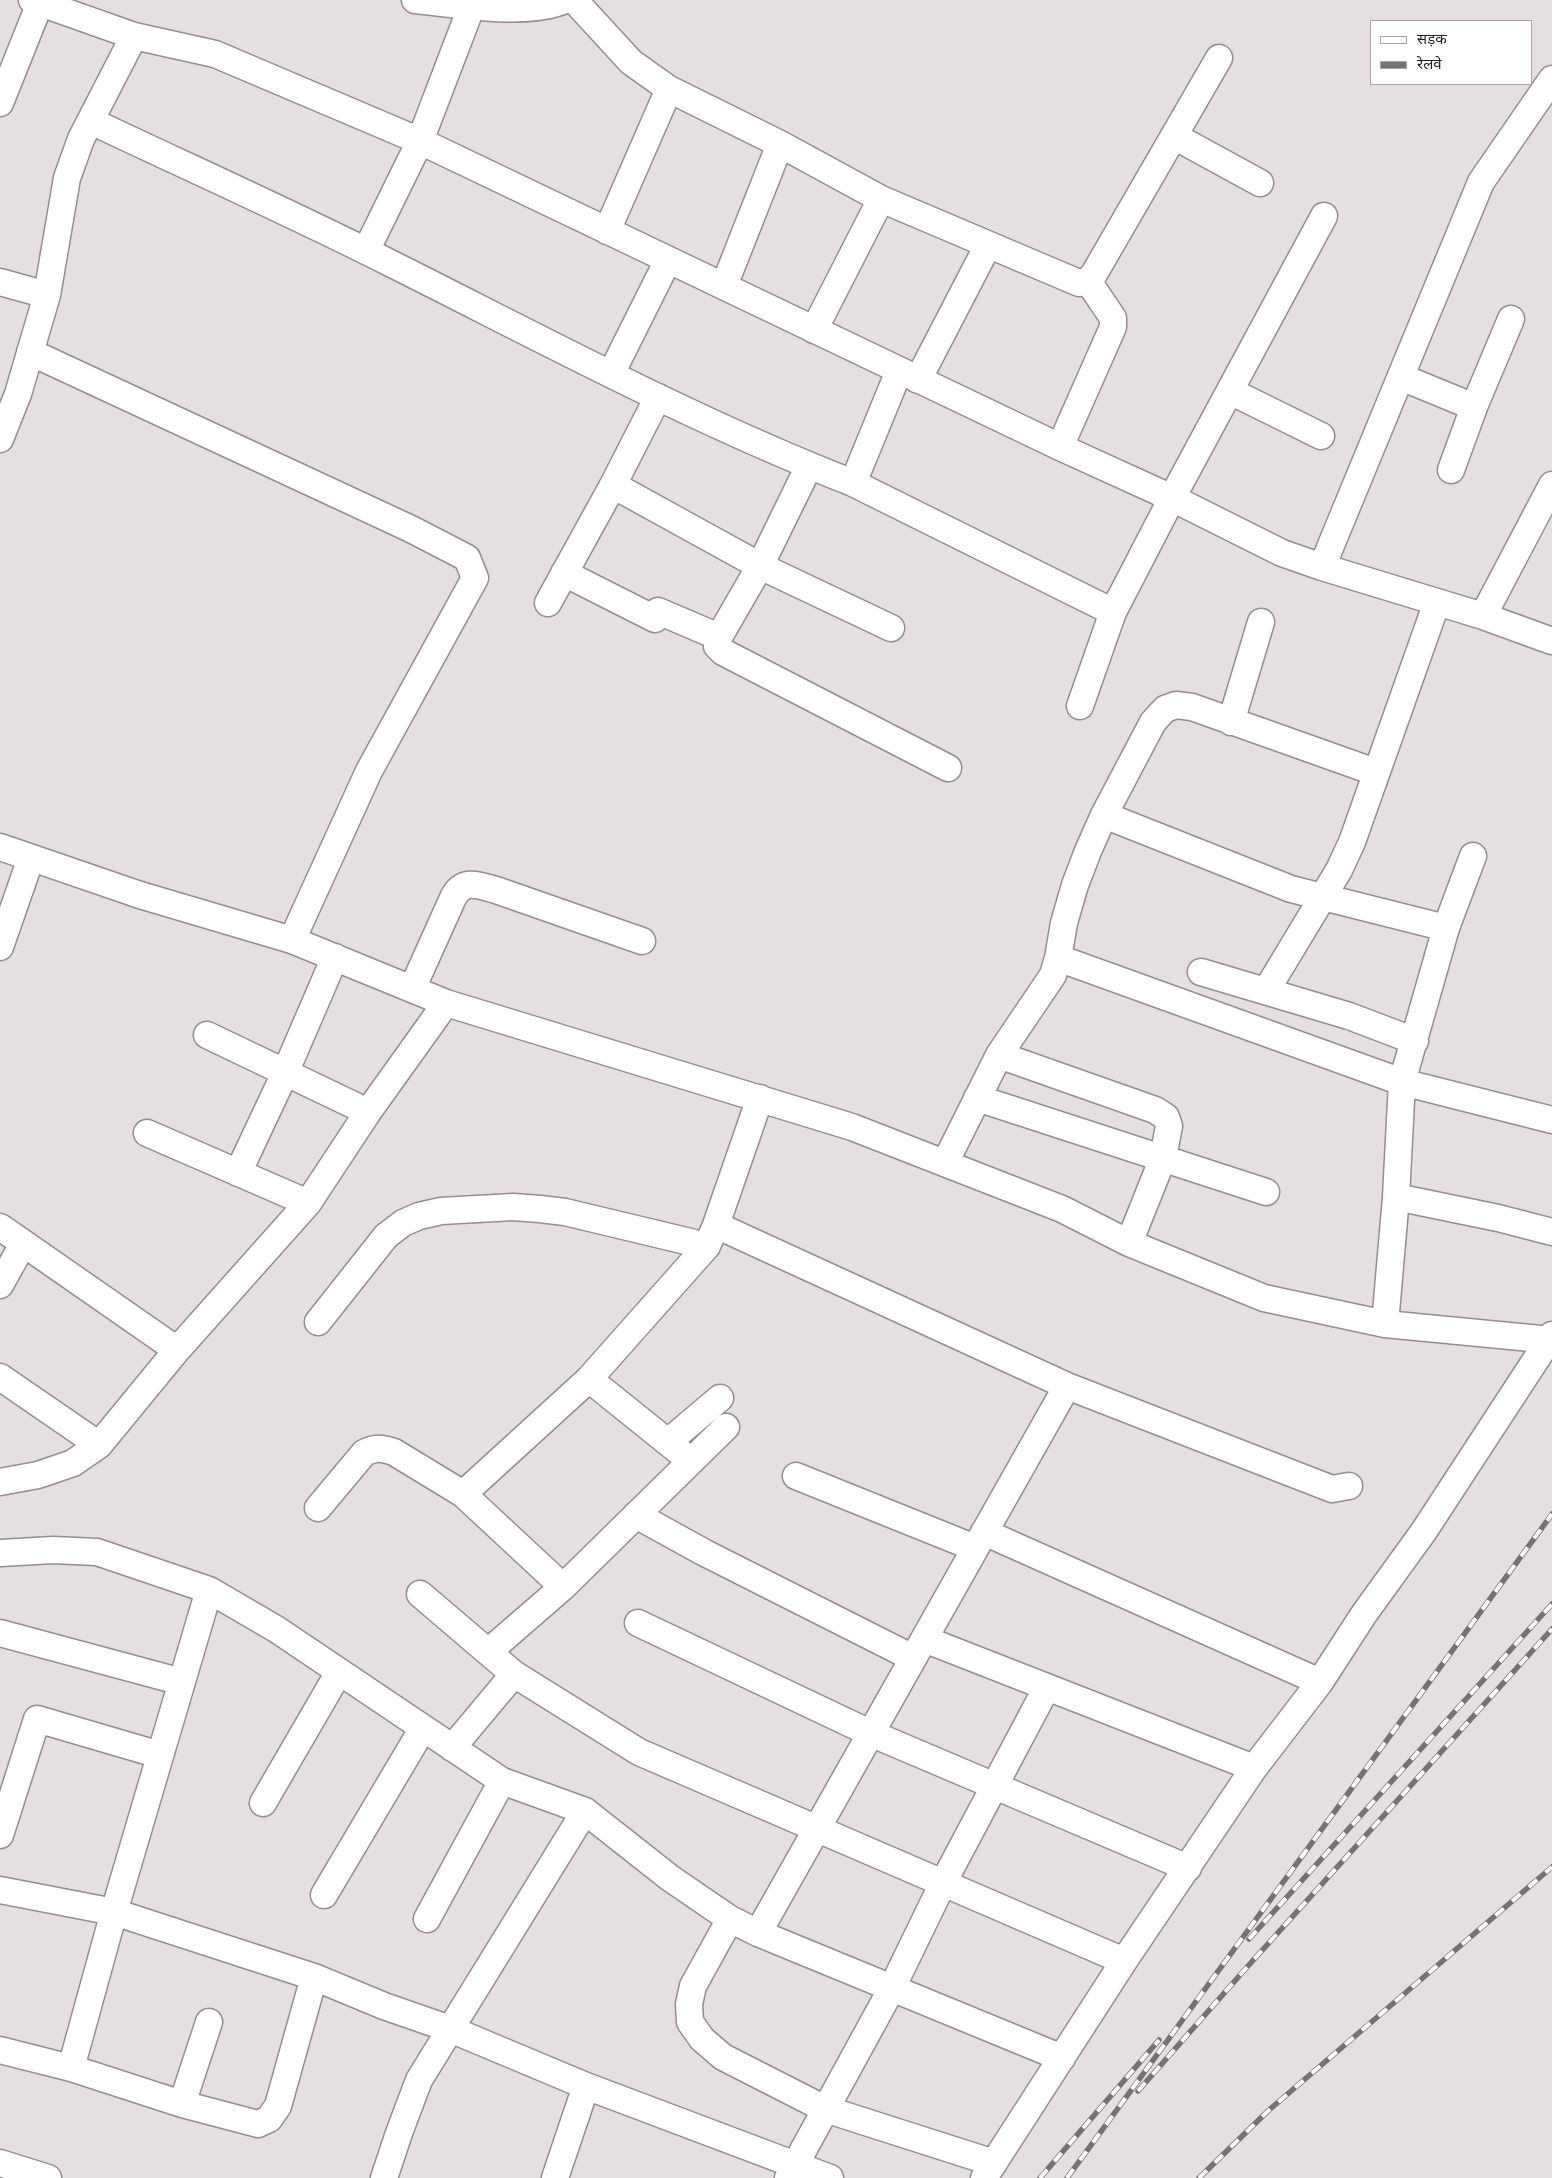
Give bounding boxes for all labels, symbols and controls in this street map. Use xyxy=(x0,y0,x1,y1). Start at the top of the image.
legend xyxy=(1370,20,1532,85)
text: सड़क xyxy=(1417,29,1447,48)
text: रेलवे xyxy=(1417,54,1442,73)

